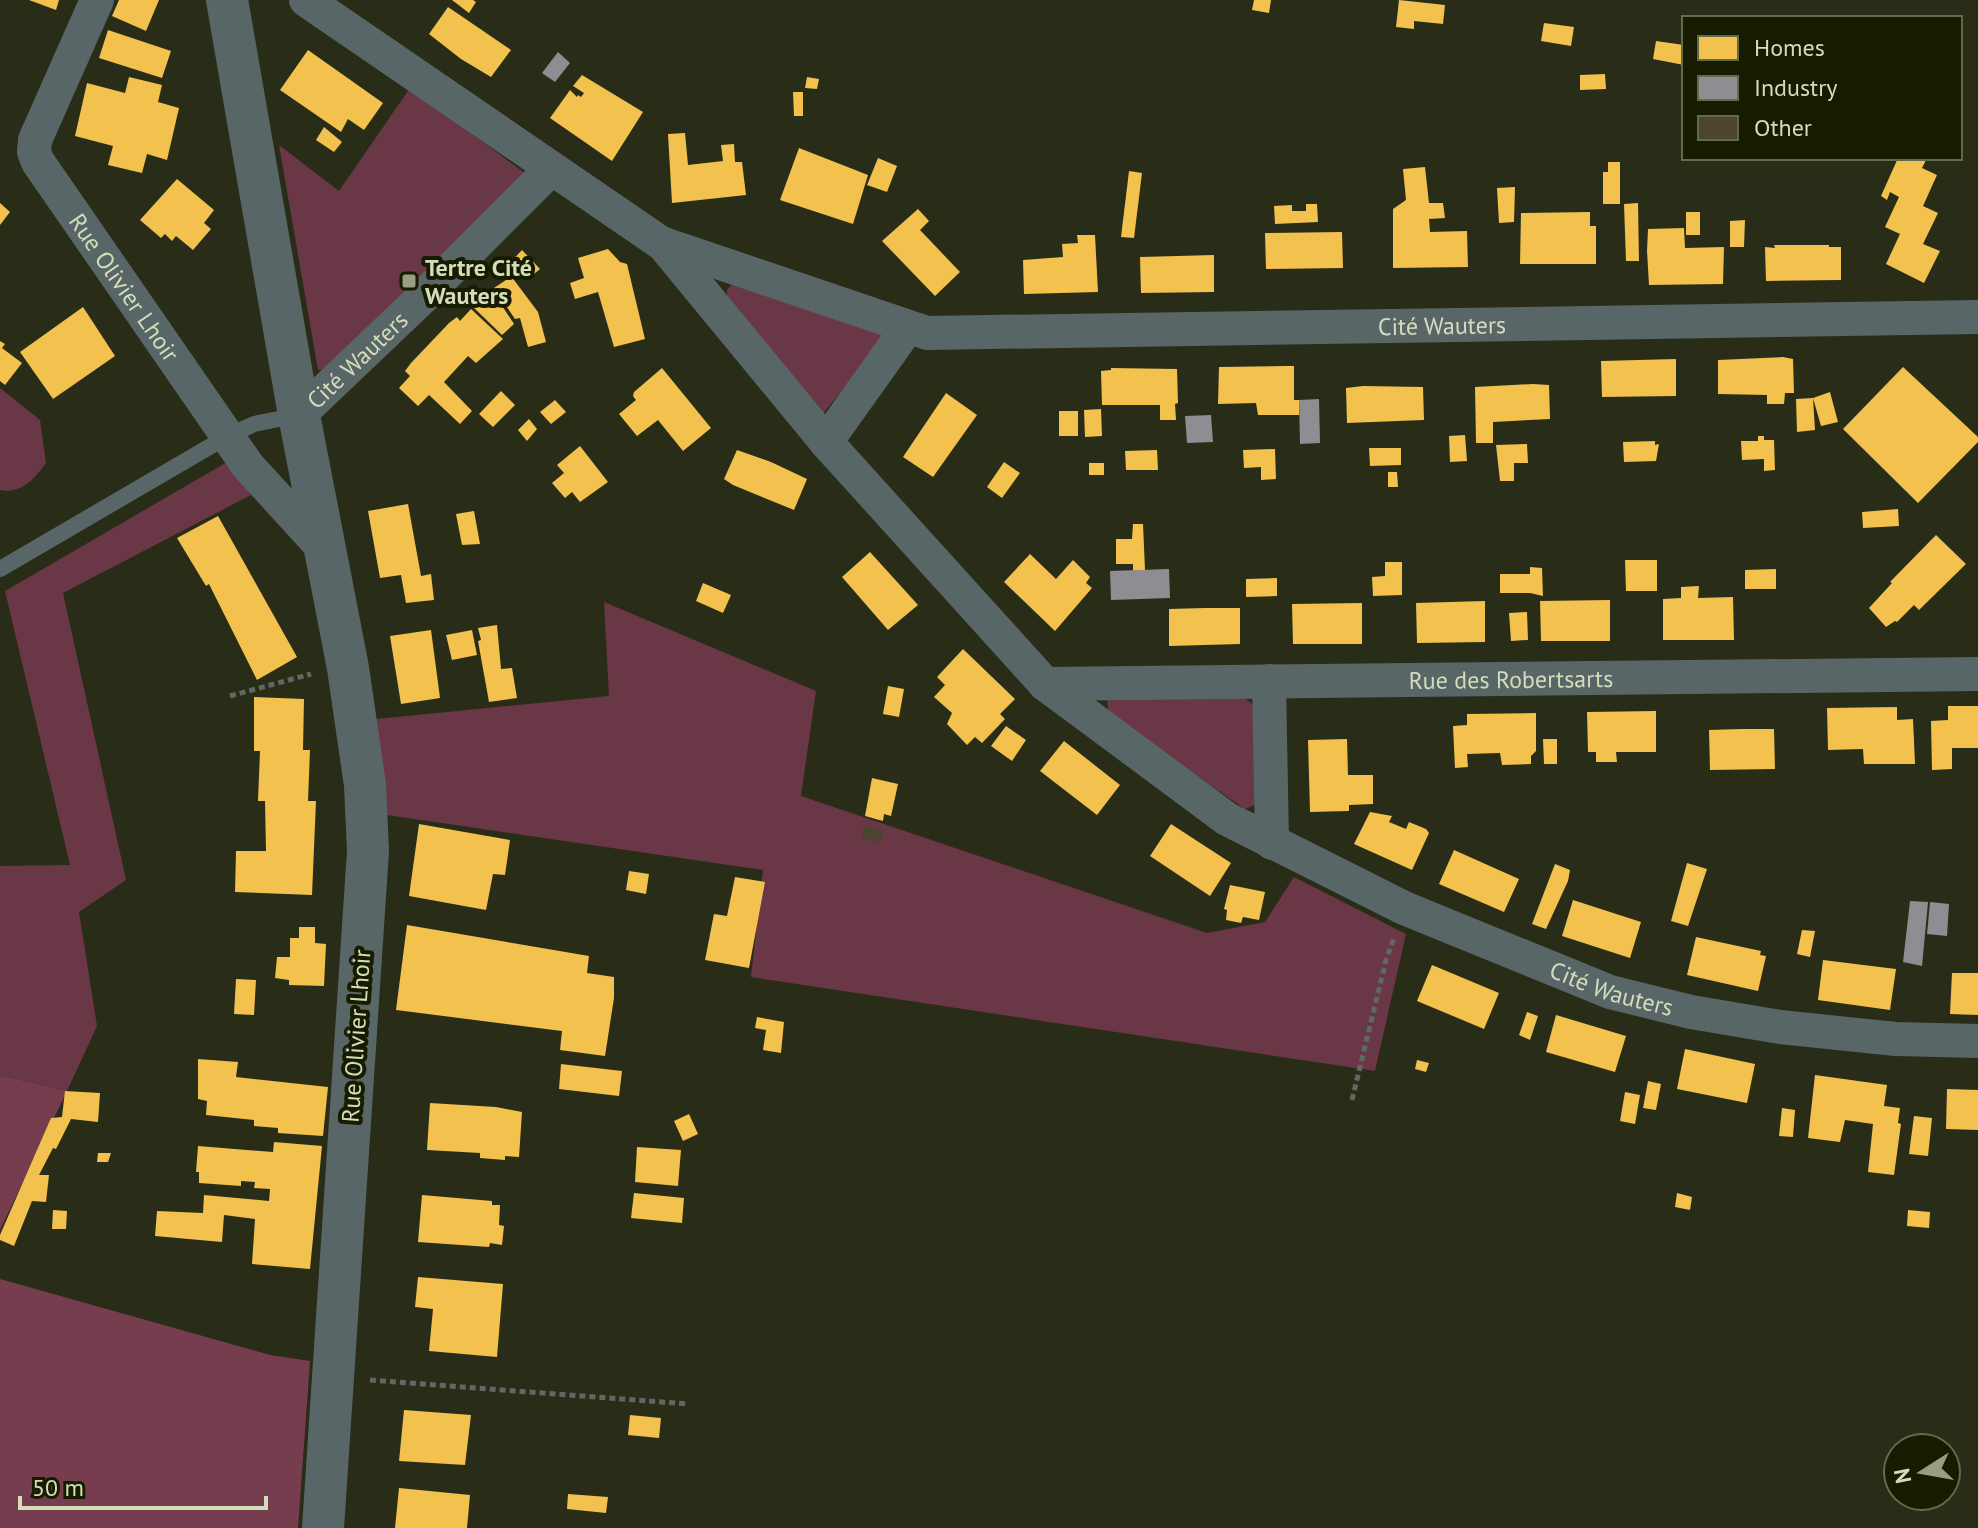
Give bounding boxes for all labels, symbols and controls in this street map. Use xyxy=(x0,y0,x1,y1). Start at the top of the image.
legend xyxy=(1682,16,1962,160)
text: Homes xyxy=(1754,32,1825,63)
text: Industry xyxy=(1754,72,1838,103)
text: Other xyxy=(1754,112,1812,143)
street label: Rue Olivier Lhoir xyxy=(62,207,186,367)
place label: Tertre Cité Wauters xyxy=(425,252,532,311)
marker: Tertre Cité Wauters xyxy=(400,272,418,290)
street label: Cité Wauters xyxy=(300,304,414,415)
street label: Cité Wauters xyxy=(1378,309,1506,342)
street label: Rue des Robertsarts xyxy=(1408,662,1613,696)
street label: Rue Olivier Lhoir xyxy=(334,949,378,1123)
street label: Cité Wauters xyxy=(1545,954,1677,1023)
north arrow xyxy=(1882,1432,1962,1512)
scale bar xyxy=(20,1460,266,1510)
text: N xyxy=(1887,1466,1917,1486)
text: 50 m xyxy=(32,1472,84,1503)

